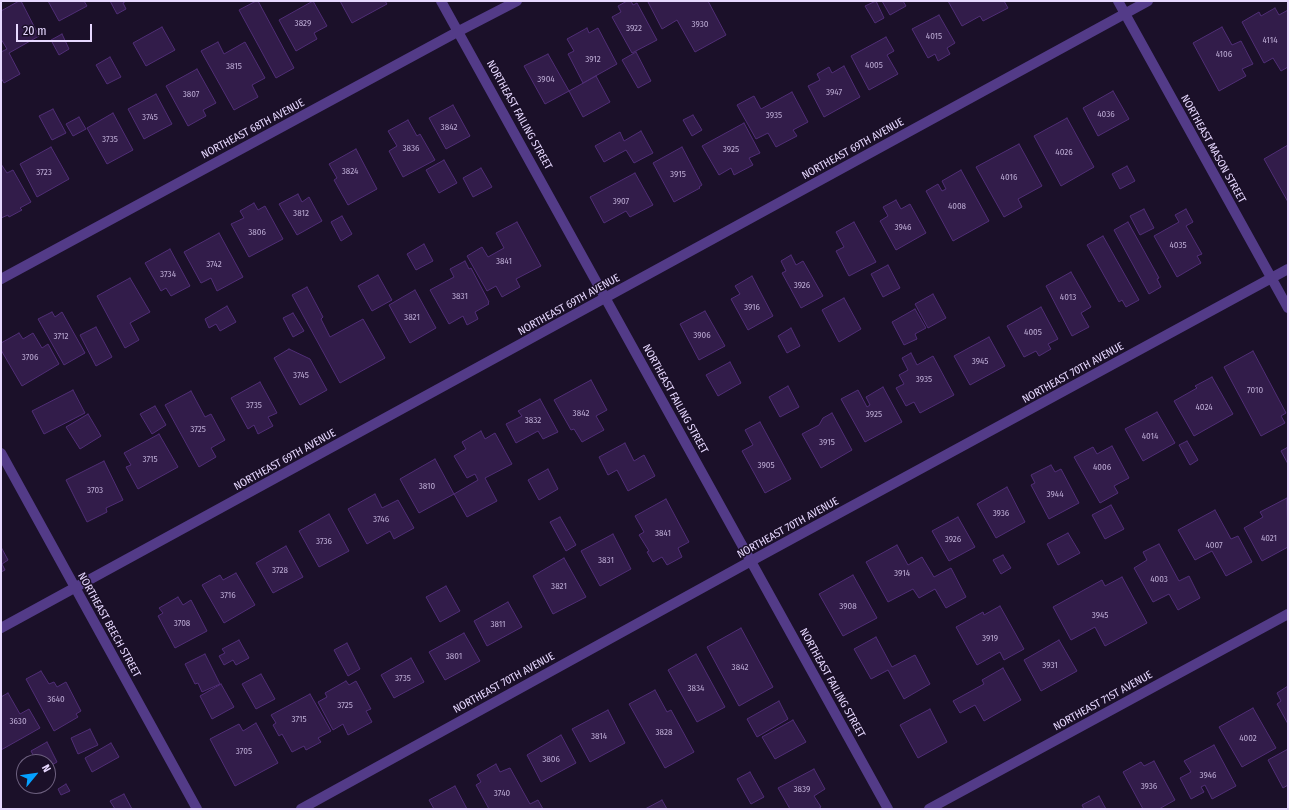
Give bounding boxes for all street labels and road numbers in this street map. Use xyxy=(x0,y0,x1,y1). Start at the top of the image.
street label: NORTHEAST FAILING STREET xyxy=(483,58,555,172)
street label: NORTHEAST MASON STREET xyxy=(1178,92,1248,206)
street label: NORTHEAST 68TH AVENUE xyxy=(199,96,307,162)
street label: NORTHEAST 69TH AVENUE xyxy=(800,115,906,183)
street label: NORTHEAST 69TH AVENUE xyxy=(516,271,622,339)
street label: NORTHEAST 70TH AVENUE xyxy=(1020,340,1126,406)
street label: NORTHEAST FAILING STREET xyxy=(639,342,711,456)
street label: NORTHEAST 69TH AVENUE xyxy=(232,426,338,494)
street label: NORTHEAST 70TH AVENUE xyxy=(735,495,841,561)
street label: NORTHEAST BEECH STREET xyxy=(75,570,143,680)
street label: NORTHEAST FAILING STREET xyxy=(796,626,868,740)
street label: NORTHEAST 70TH AVENUE xyxy=(451,650,557,716)
street label: NORTHEAST 71ST AVENUE xyxy=(1051,668,1155,734)

